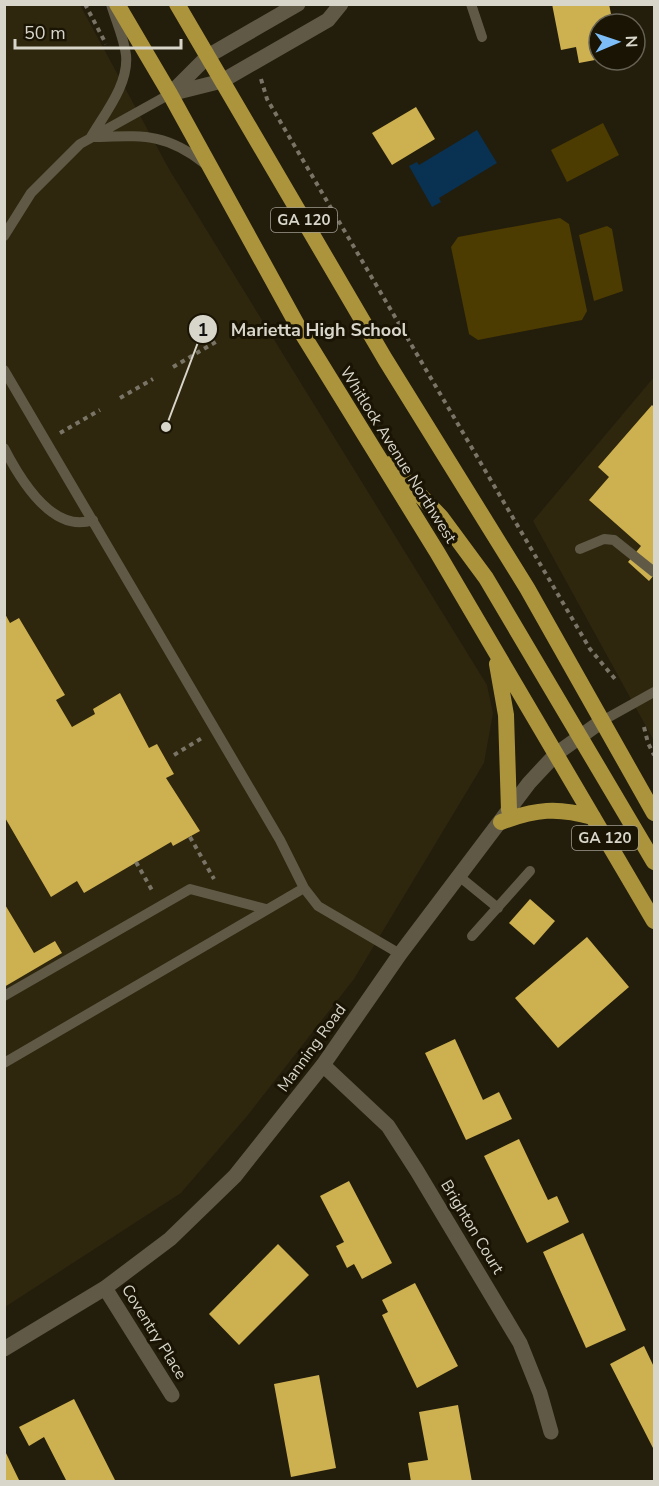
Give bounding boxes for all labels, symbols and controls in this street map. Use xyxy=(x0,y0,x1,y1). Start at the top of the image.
scale bar xyxy=(15,12,182,50)
north arrow xyxy=(587,12,647,72)
text: 50 m xyxy=(24,21,66,45)
text: N xyxy=(620,35,642,48)
road number: GA 120 xyxy=(271,208,337,232)
callout: Marietta High School xyxy=(188,311,419,347)
text: 1 xyxy=(198,318,208,342)
text: Marietta High School xyxy=(231,318,407,342)
street label: Whitlock Avenue Northwest xyxy=(335,363,462,548)
road number: GA 120 xyxy=(572,826,638,850)
street label: Manning Road xyxy=(273,1000,351,1096)
street label: Brighton Court xyxy=(435,1176,509,1279)
street label: Coventry Place xyxy=(116,1280,192,1384)

